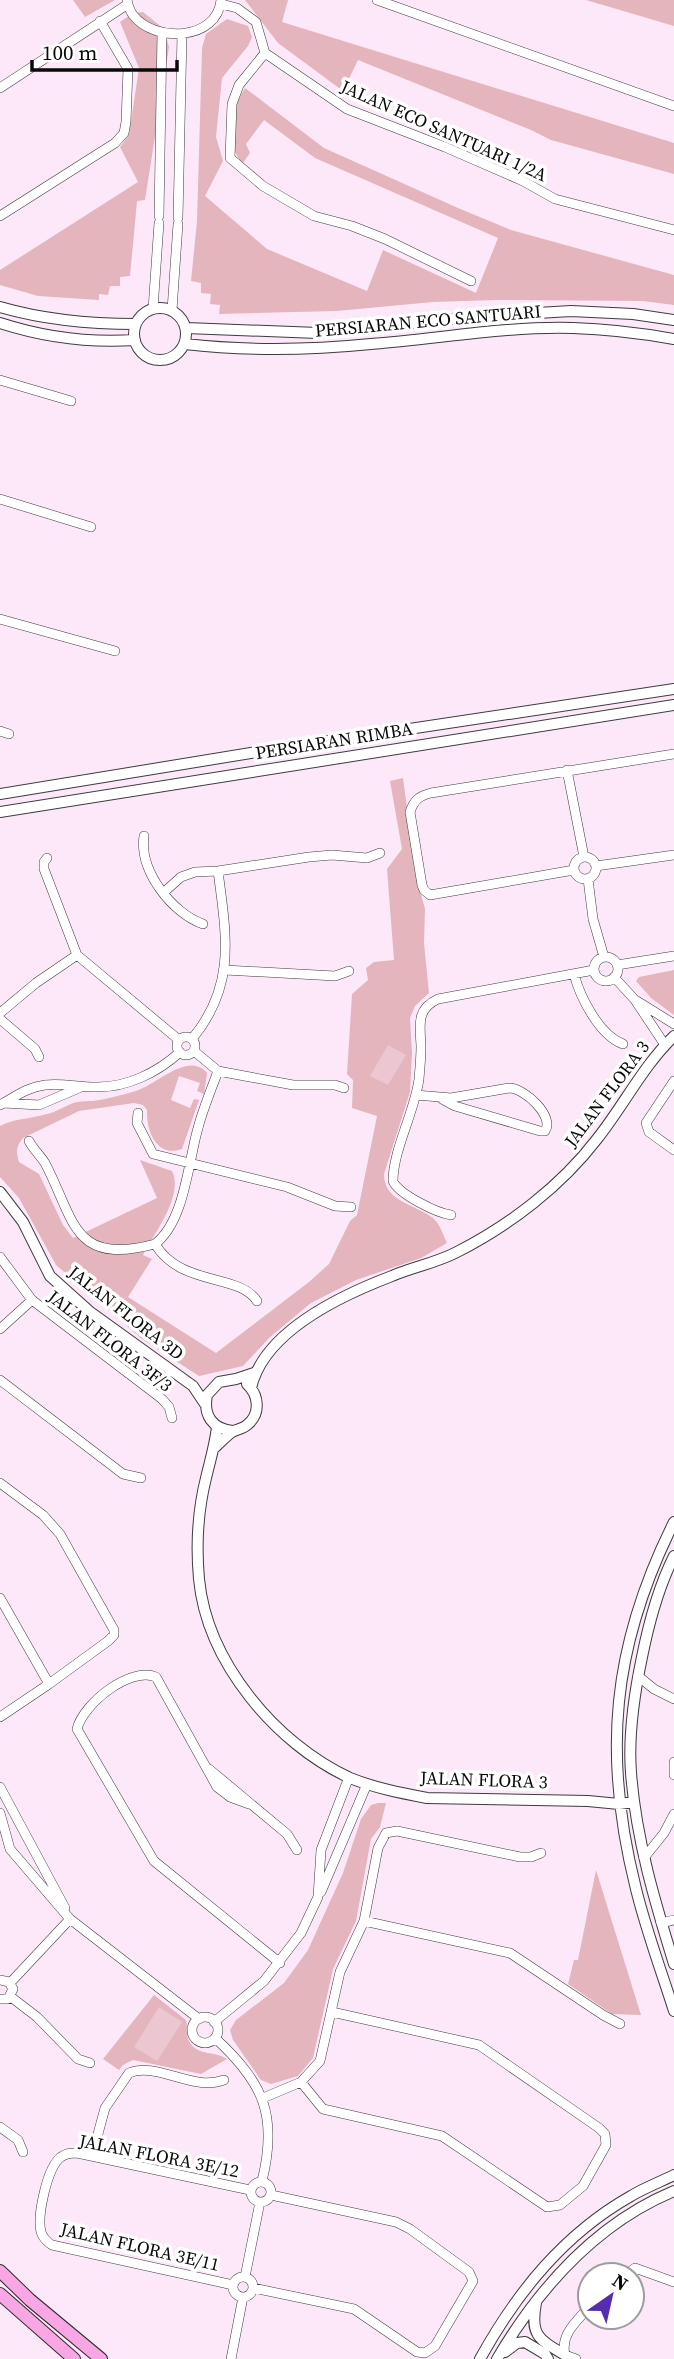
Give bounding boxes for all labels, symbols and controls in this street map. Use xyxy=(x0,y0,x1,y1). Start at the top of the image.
scale bar xyxy=(32,28,177,72)
text: 100 m xyxy=(42,38,97,67)
street label: JALAN ECO SANTUARI 1/2A xyxy=(336,73,551,187)
street label: PERSIARAN ECO SANTUARI xyxy=(314,298,542,343)
street label: PERSIARAN RIMBA xyxy=(253,716,414,765)
street label: JALAN FLORA 3 xyxy=(558,1035,655,1153)
street label: JALAN FLORA 3D xyxy=(62,1259,189,1366)
street label: JALAN FLORA 3F/3 xyxy=(42,1283,178,1397)
street label: JALAN FLORA 3 xyxy=(419,1765,548,1794)
street label: JALAN FLORA 3E/12 xyxy=(76,2128,241,2183)
street label: JALAN FLORA 3E/11 xyxy=(57,2216,222,2277)
north arrow xyxy=(576,2261,646,2331)
text: N xyxy=(607,2267,634,2297)

